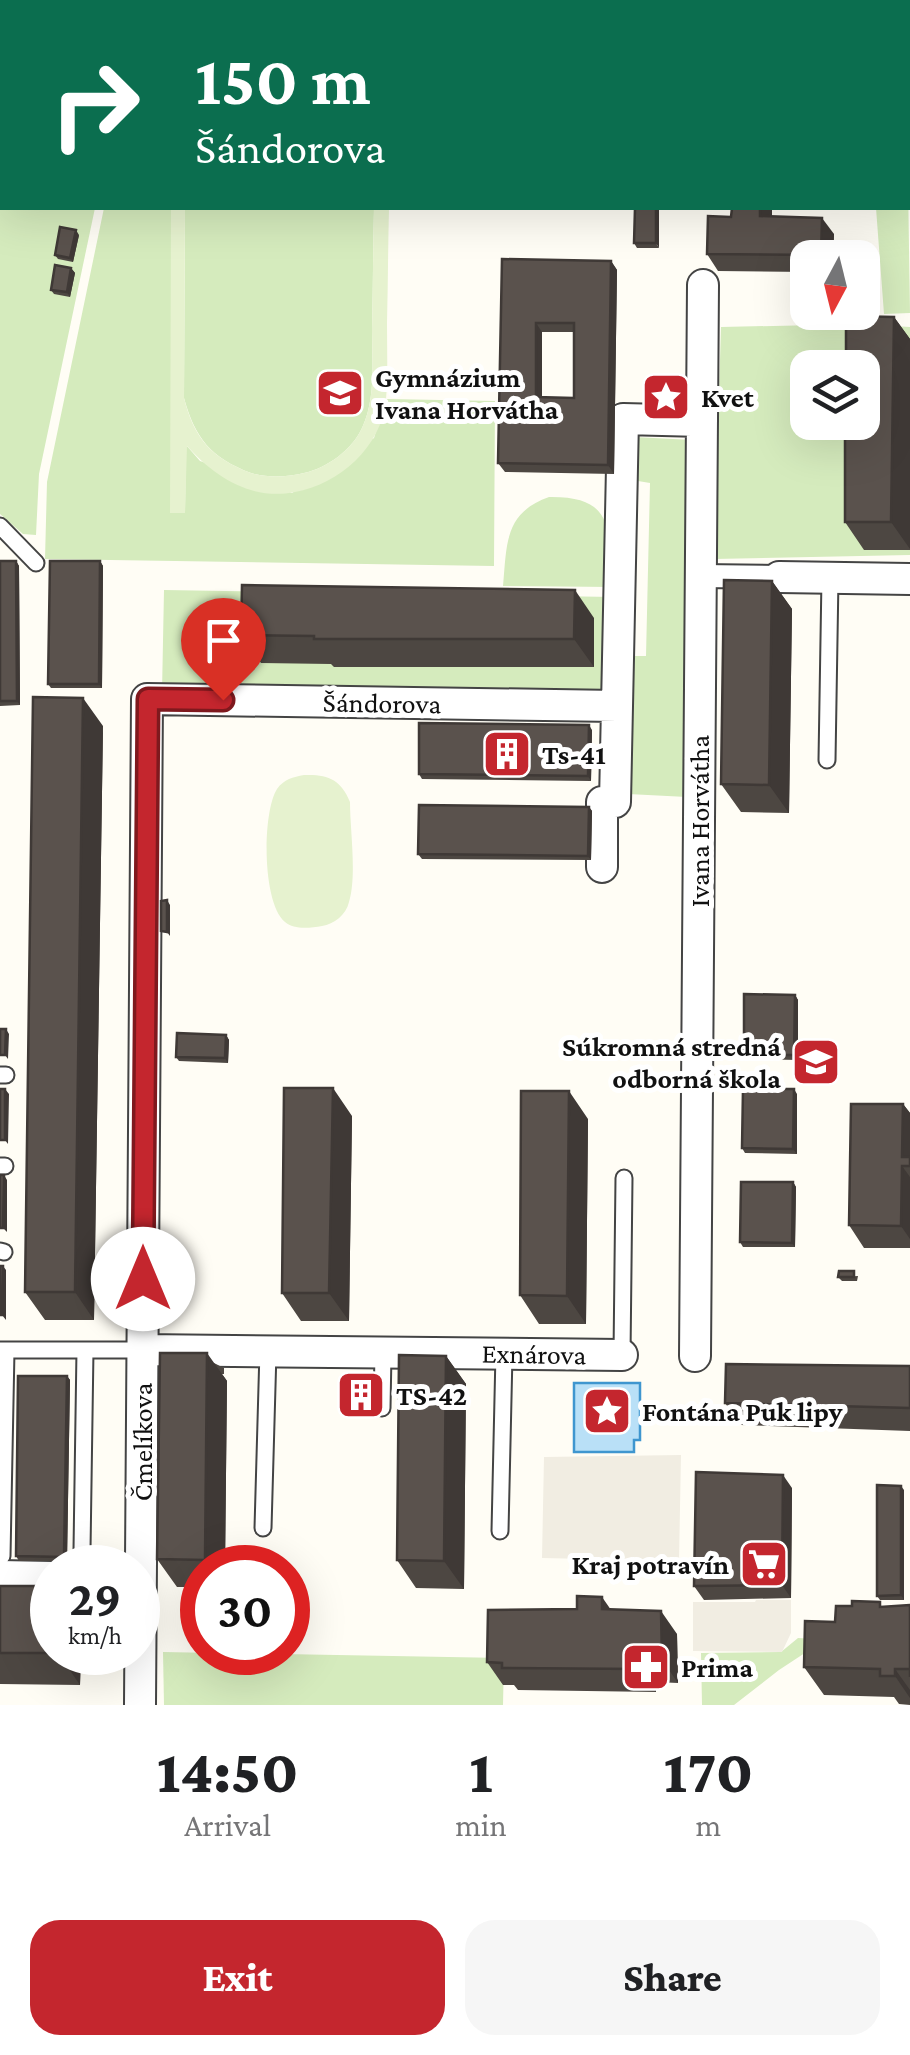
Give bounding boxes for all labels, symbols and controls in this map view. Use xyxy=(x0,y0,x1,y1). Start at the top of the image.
icon: right xyxy=(30,40,160,170)
text: 150 m xyxy=(195,41,371,119)
text: Šándorova xyxy=(195,123,386,173)
north arrow xyxy=(790,240,880,330)
map controls xyxy=(790,240,880,440)
button: layers xyxy=(790,350,880,440)
place label: Gymnázium Ivana Horvátha xyxy=(375,362,559,425)
school or university icon: Gymnázium Ivana Horvátha xyxy=(314,367,366,419)
place icon: Kvet xyxy=(640,371,692,423)
place label: Kvet xyxy=(701,382,755,413)
pin xyxy=(181,598,266,701)
icon: arrive xyxy=(196,613,251,668)
street label: Šándorova xyxy=(322,686,442,720)
building icon: Ts-41 xyxy=(481,728,533,780)
street label: Ivana Horvátha xyxy=(684,735,715,907)
place label: Ts-41 xyxy=(542,739,606,770)
place label: Súkromná stredná odborná škola xyxy=(562,1031,781,1094)
school or university icon: Súkromná stredná odborná škola xyxy=(790,1036,842,1088)
position arrow xyxy=(91,1227,195,1331)
street label: Exnárova xyxy=(481,1338,587,1370)
building icon: TS-42 xyxy=(335,1369,387,1421)
place label: TS-42 xyxy=(396,1380,467,1411)
street label: Čmelíkova xyxy=(127,1383,158,1501)
place icon: Fontána Puk lipy xyxy=(581,1385,633,1437)
place label: Fontána Puk lipy xyxy=(642,1396,843,1427)
supermarket icon: Kraj potravín xyxy=(738,1538,790,1590)
speed limit sign: 30 xyxy=(180,1545,310,1675)
place label: Kraj potravín xyxy=(571,1549,729,1580)
text: 29 xyxy=(69,1570,121,1626)
text: km/h xyxy=(68,1622,122,1649)
pharmacy icon: Prima xyxy=(620,1641,672,1693)
place label: Prima xyxy=(681,1652,754,1683)
text: 14:50 xyxy=(157,1738,298,1805)
text: 1 xyxy=(469,1738,493,1805)
text: 170 xyxy=(663,1738,753,1805)
text: Arrival xyxy=(184,1807,271,1843)
text: min xyxy=(455,1807,507,1843)
text: m xyxy=(695,1807,721,1843)
button: Exit xyxy=(30,1920,445,2035)
button: Share xyxy=(465,1920,880,2035)

